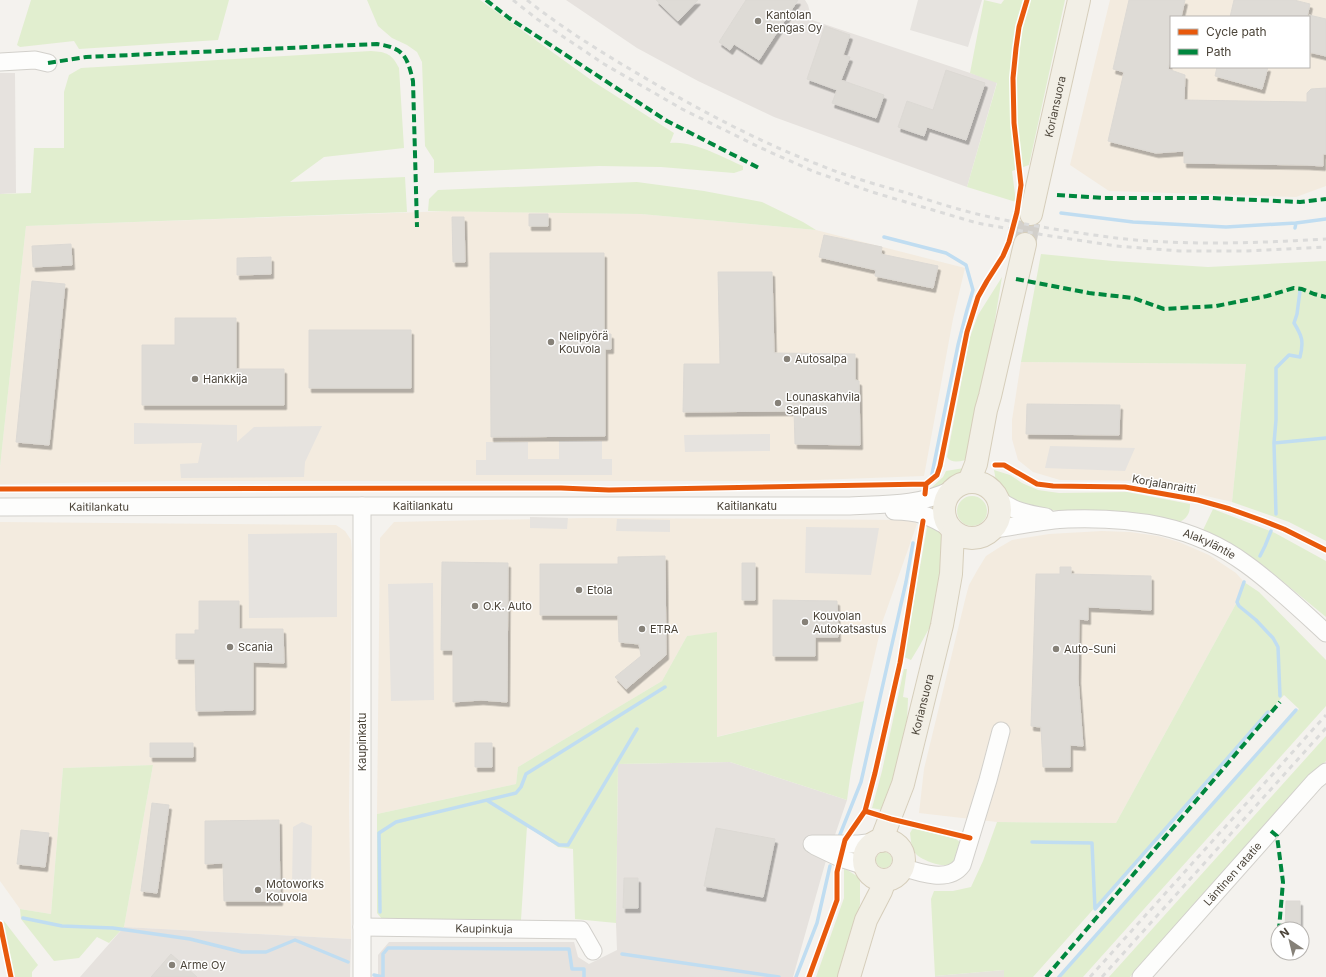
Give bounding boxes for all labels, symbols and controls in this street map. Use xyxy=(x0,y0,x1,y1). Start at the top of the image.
place label: Kantolan Rengas Oy xyxy=(766,8,822,35)
marker: Kantolan Rengas Oy xyxy=(753,16,763,26)
legend xyxy=(1170,16,1310,68)
text: Cycle path xyxy=(1206,24,1267,39)
text: Path xyxy=(1206,44,1231,59)
street label: Koriansuora xyxy=(1041,75,1069,139)
place label: Nelipyörä Kouvola xyxy=(559,329,608,356)
marker: Nelipyörä Kouvola xyxy=(546,337,556,347)
place label: Autosalpa xyxy=(795,352,847,366)
marker: Autosalpa xyxy=(782,354,792,364)
place label: Hankkija xyxy=(203,372,247,386)
marker: Hankkija xyxy=(190,374,200,384)
place label: Lounaskahvila Salpaus xyxy=(786,390,860,417)
marker: Lounaskahvila Salpaus xyxy=(773,398,783,408)
street label: Korjalanraitti xyxy=(1131,471,1197,497)
street label: Kaitilankatu xyxy=(393,499,453,513)
street label: Kaitilankatu xyxy=(717,499,777,513)
street label: Kaitilankatu xyxy=(69,500,129,514)
street label: Alakyläntie xyxy=(1181,526,1239,562)
place label: Etola xyxy=(587,583,613,597)
marker: Etola xyxy=(574,585,584,595)
place label: O.K. Auto xyxy=(483,599,532,613)
marker: O.K. Auto xyxy=(470,601,480,611)
place label: Kouvolan Autokatsastus xyxy=(813,609,887,636)
marker: Kouvolan Autokatsastus xyxy=(800,617,810,627)
place label: ETRA xyxy=(650,622,679,636)
marker: ETRA xyxy=(637,624,647,634)
place label: Scania xyxy=(238,640,273,654)
marker: Scania xyxy=(225,642,235,652)
place label: Auto-Suni xyxy=(1064,642,1116,656)
marker: Auto-Suni xyxy=(1051,644,1061,654)
street label: Koriansuora xyxy=(908,672,937,736)
street label: Kaupinkatu xyxy=(355,713,369,771)
street label: Läntinen ratatie xyxy=(1201,839,1265,909)
place label: Motoworks Kouvola xyxy=(266,877,324,904)
marker: Motoworks Kouvola xyxy=(253,885,263,895)
street label: Kaupinkuja xyxy=(455,921,513,936)
north arrow xyxy=(1270,921,1310,961)
text: N xyxy=(1277,925,1292,941)
place label: Arme Oy xyxy=(180,958,226,972)
marker: Arme Oy xyxy=(167,960,177,970)

